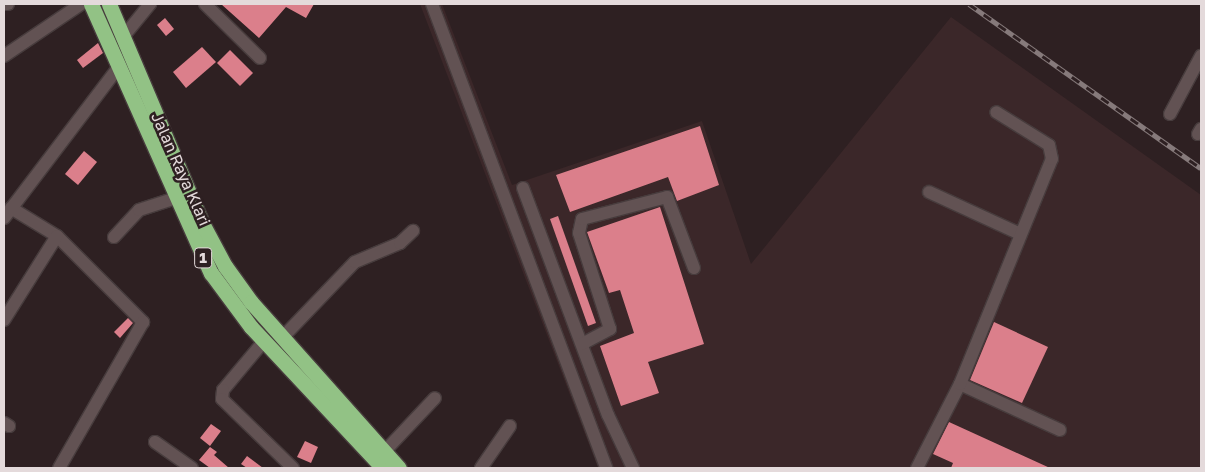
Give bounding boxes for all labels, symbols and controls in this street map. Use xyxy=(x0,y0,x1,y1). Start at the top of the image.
street label: Jalan Raya Klari xyxy=(147,109,215,229)
road number: 1 xyxy=(193,246,213,270)

